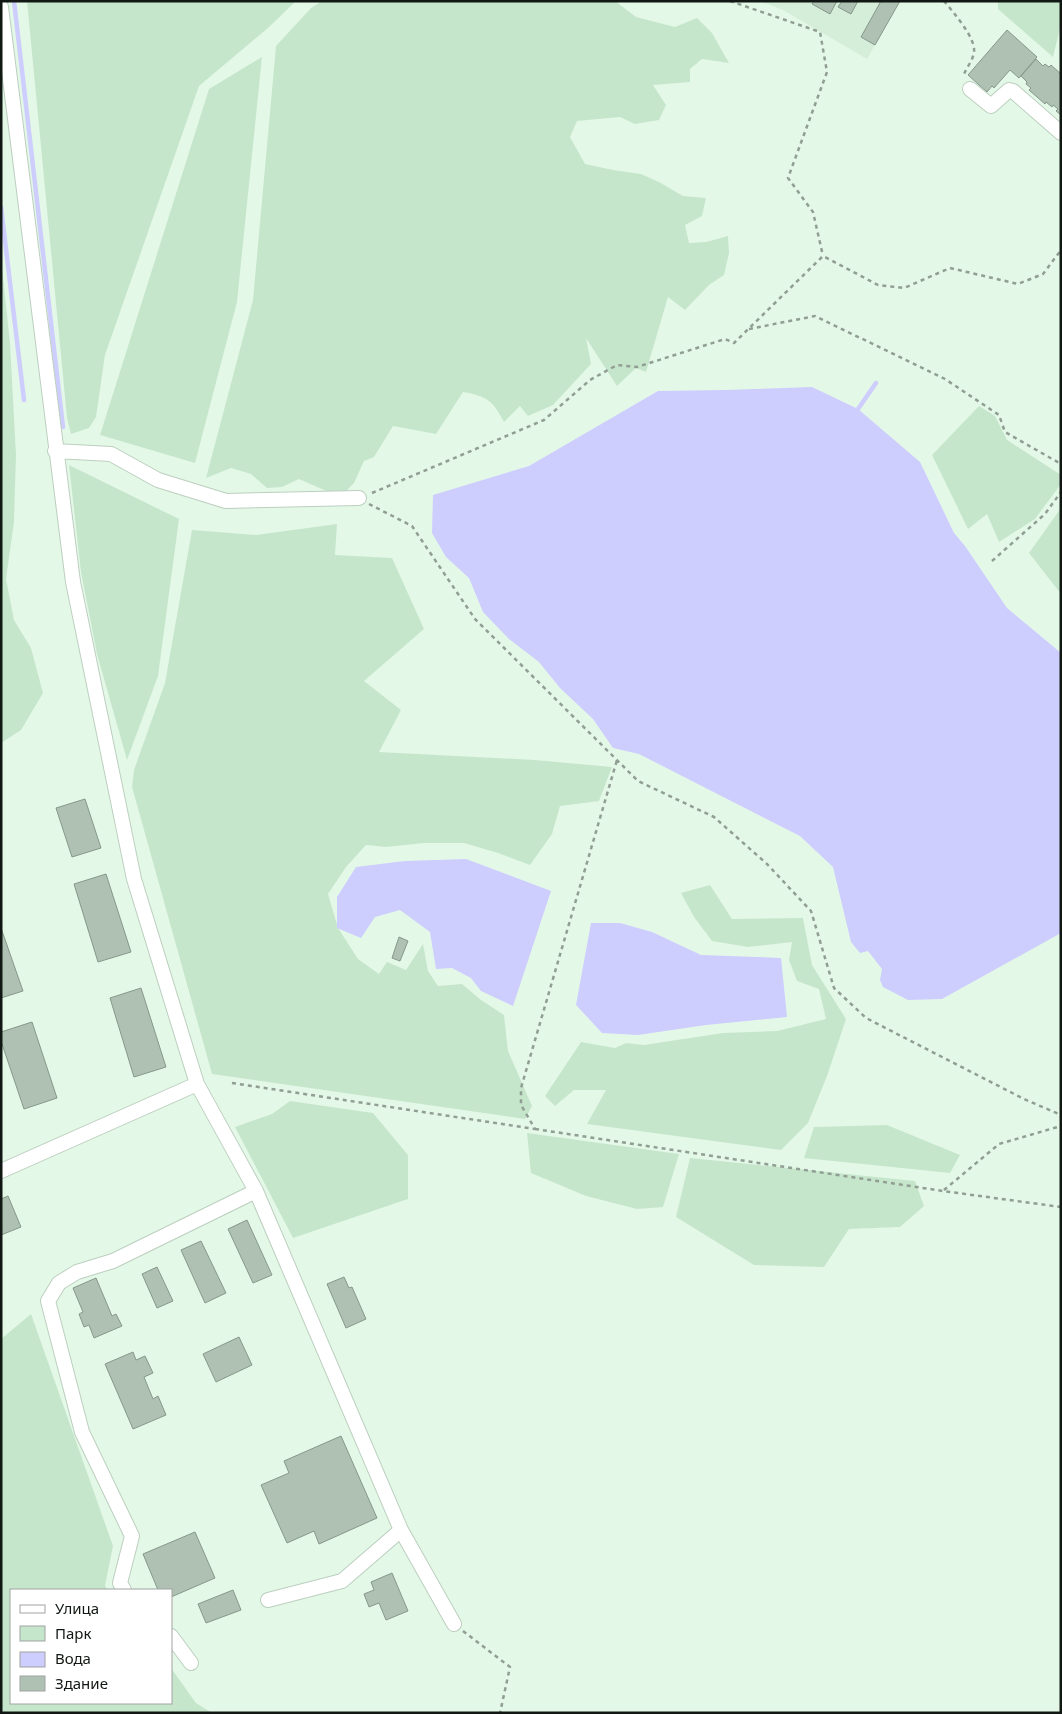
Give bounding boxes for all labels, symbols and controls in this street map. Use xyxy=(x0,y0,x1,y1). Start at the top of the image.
legend xyxy=(10,1589,172,1704)
text: Улица xyxy=(55,1598,99,1618)
text: Парк xyxy=(55,1623,91,1643)
text: Вода xyxy=(55,1648,91,1668)
text: Здание xyxy=(55,1673,108,1693)

